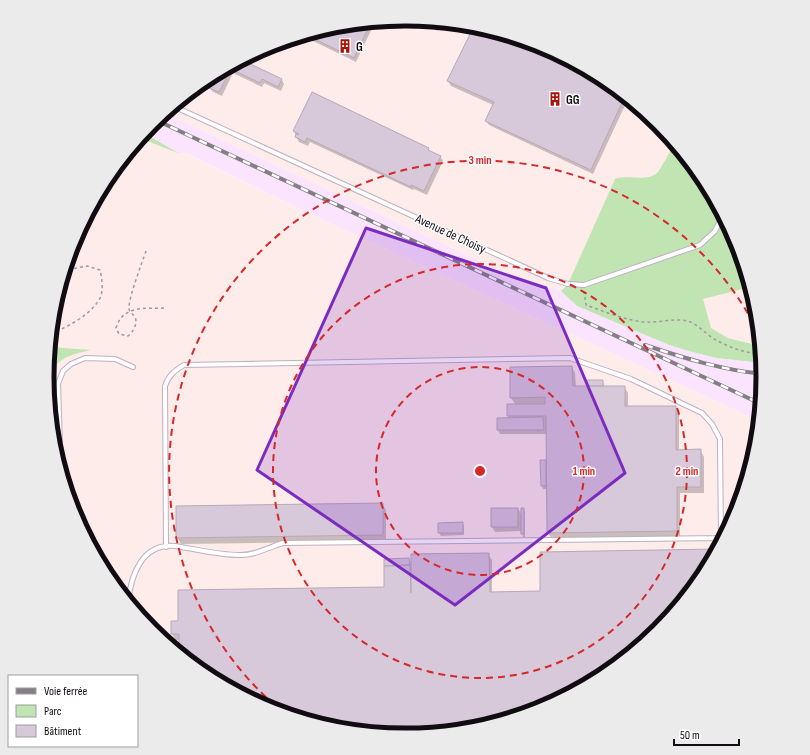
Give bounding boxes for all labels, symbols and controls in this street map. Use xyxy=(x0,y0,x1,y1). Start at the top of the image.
building icon: G xyxy=(337,38,353,54)
place label: G xyxy=(356,39,363,55)
building icon: GG xyxy=(547,91,563,107)
place label: GG xyxy=(566,92,580,108)
text: 3 min xyxy=(469,153,491,168)
street label: Avenue de Choisy xyxy=(412,210,488,257)
centre of rings xyxy=(473,464,487,478)
text: 1 min xyxy=(573,464,595,479)
text: 2 min xyxy=(676,464,698,479)
legend xyxy=(8,675,138,747)
text: Voie ferrée xyxy=(44,684,88,699)
text: Parc xyxy=(44,704,62,719)
scale bar xyxy=(674,721,739,747)
text: Bâtiment xyxy=(44,724,82,739)
text: 50 m xyxy=(680,728,700,743)

